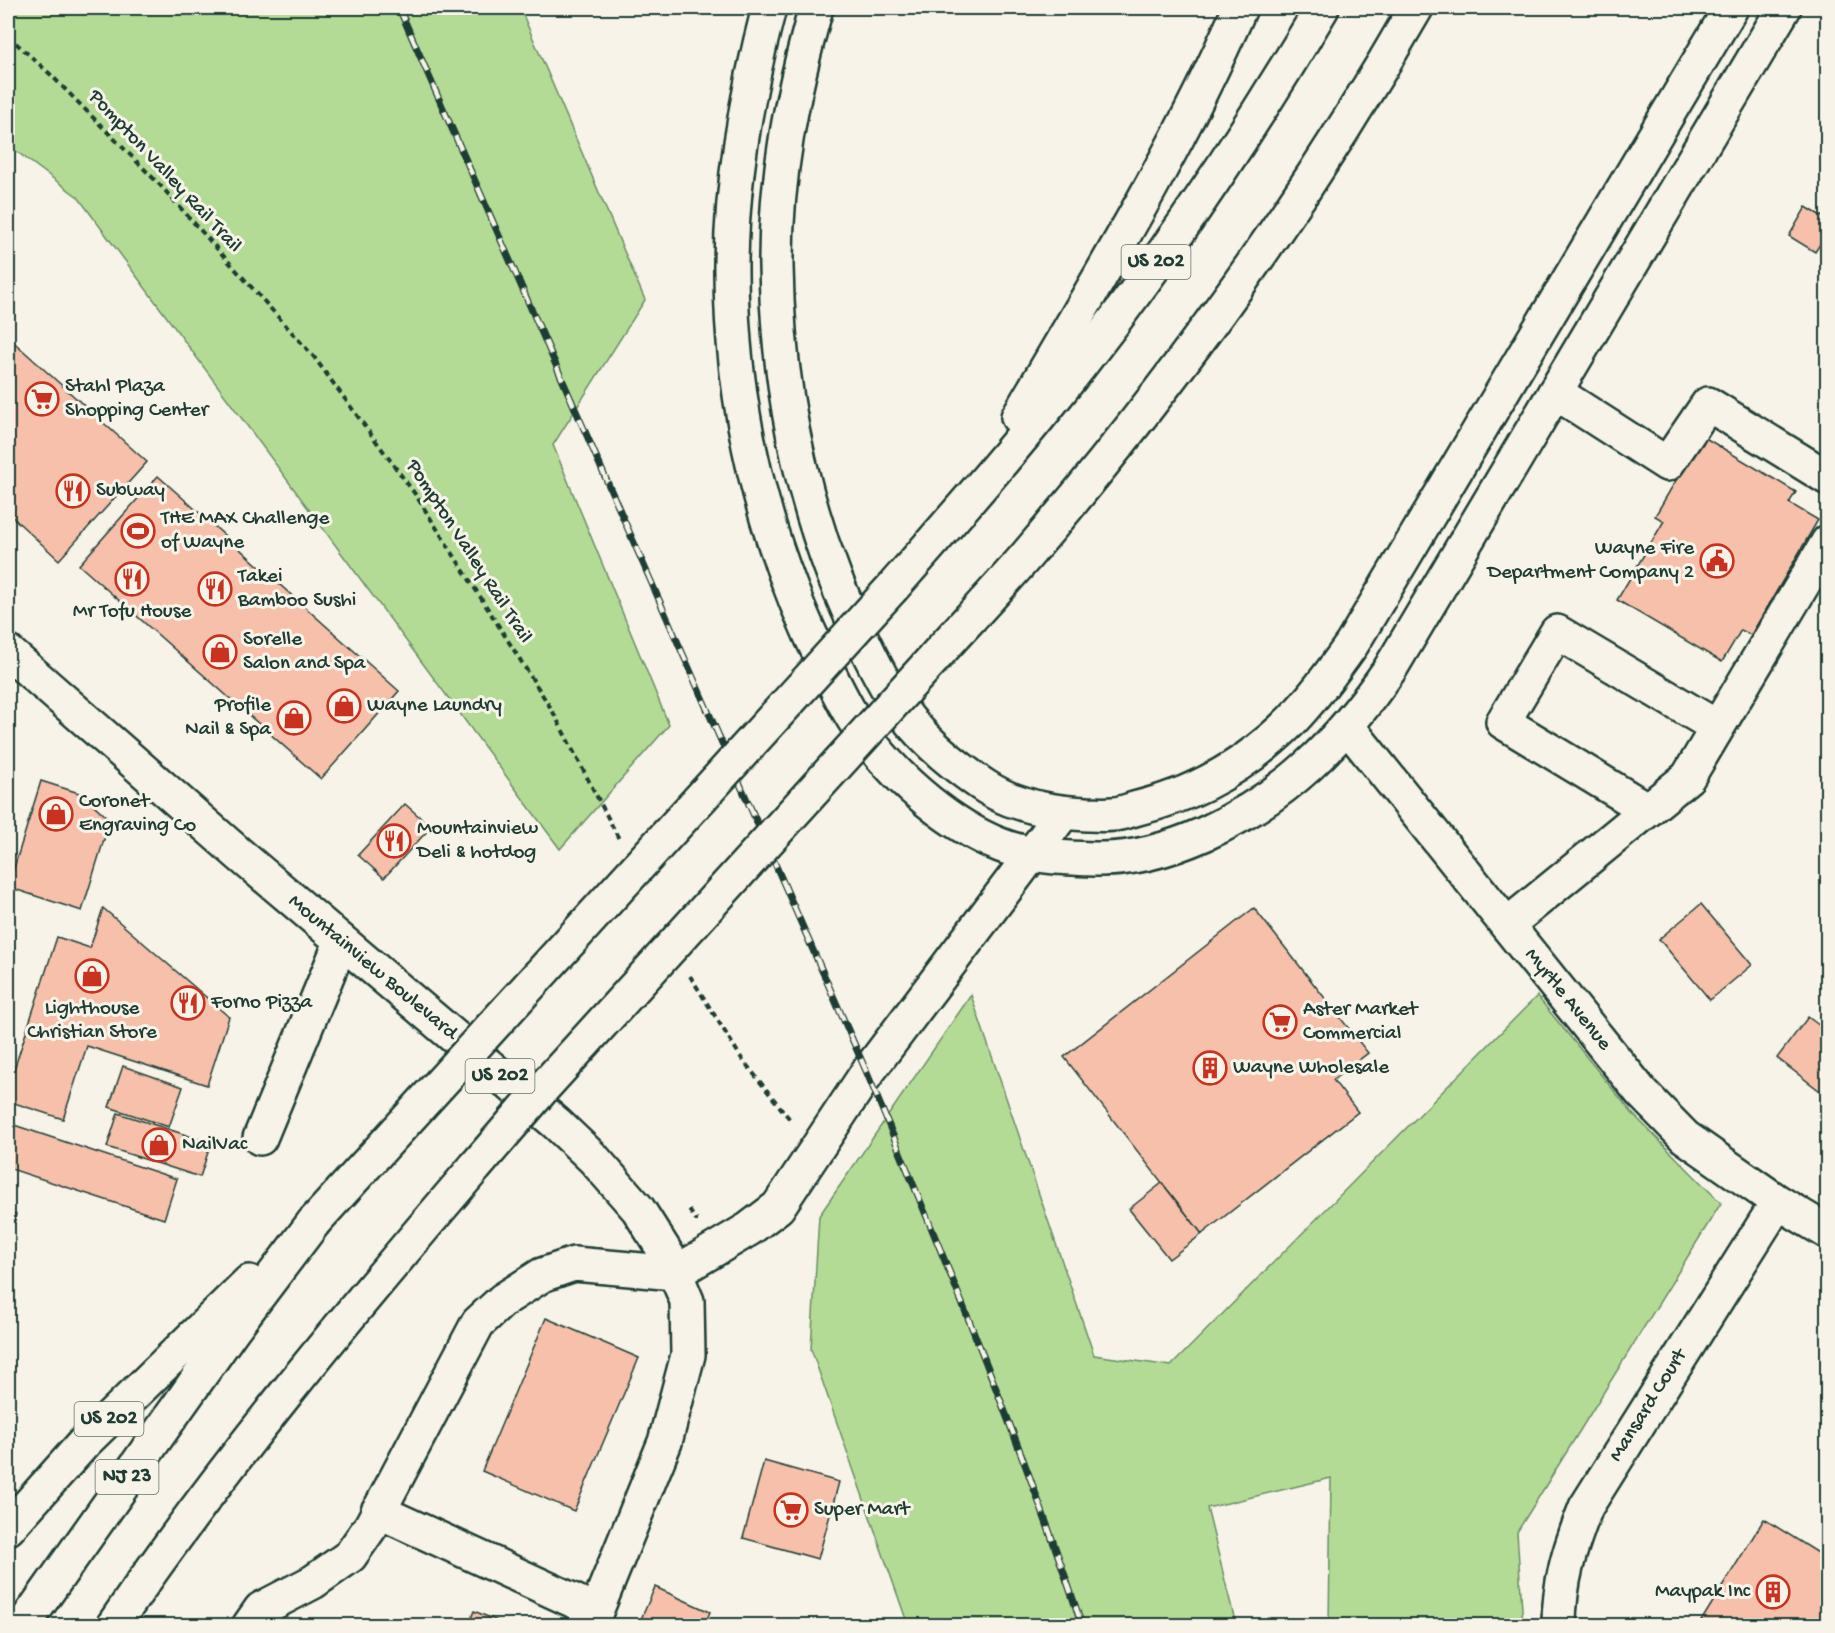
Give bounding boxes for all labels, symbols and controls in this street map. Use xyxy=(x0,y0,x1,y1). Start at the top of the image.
street label: Pompton Valley Rail Trail xyxy=(81,84,246,259)
road number: US 202 xyxy=(1122,245,1190,279)
place label: Stahl Plaza Shopping Center xyxy=(65,375,210,424)
supermarket icon: Stahl Plaza Shopping Center xyxy=(24,381,60,417)
street label: Pompton Valley Rail Trail xyxy=(399,455,537,649)
restaurant icon: Subway xyxy=(55,473,91,509)
place label: Subway xyxy=(96,479,165,504)
place label: THE MAX Challenge of Wayne xyxy=(160,507,331,556)
sports icon: THE MAX Challenge of Wayne xyxy=(120,513,156,549)
place label: Wayne Fire Department Company 2 xyxy=(1485,537,1695,586)
public building icon: Wayne Fire Department Company 2 xyxy=(1699,543,1735,579)
restaurant icon: Mr Tofu House xyxy=(114,561,150,597)
place label: Takei Bamboo Sushi xyxy=(237,565,356,614)
restaurant icon: Takei Bamboo Sushi xyxy=(197,571,233,607)
place label: Mr Tofu House xyxy=(73,600,192,625)
place label: Sorelle Salon and Spa xyxy=(243,628,367,677)
shop icon: Sorelle Salon and Spa xyxy=(202,634,238,670)
shop icon: Wayne Laundry xyxy=(326,688,362,724)
place label: Profile Nail & Spa xyxy=(185,694,272,743)
place label: Wayne Laundry xyxy=(367,694,502,719)
shop icon: Profile Nail & Spa xyxy=(276,700,312,736)
place label: Coronet Engraving Co xyxy=(79,790,196,839)
shop icon: Coronet Engraving Co xyxy=(38,796,74,832)
place label: Mountainview Deli & hotdog xyxy=(415,817,539,866)
restaurant icon: Mountainview Deli & hotdog xyxy=(376,823,412,859)
street label: Mountainview Boulevard xyxy=(282,890,463,1047)
street label: Myrtle Avenue xyxy=(1518,944,1617,1057)
shop icon: Lighthouse Christian Store xyxy=(74,958,110,994)
restaurant icon: Forno Pizza xyxy=(170,985,206,1021)
place label: Forno Pizza xyxy=(210,991,314,1016)
place label: Lighthouse Christian Store xyxy=(27,997,158,1046)
place label: Aster Market Commercial xyxy=(1303,998,1420,1047)
supermarket icon: Aster Market Commercial xyxy=(1262,1004,1298,1040)
building icon: Wayne Wholesale xyxy=(1192,1050,1228,1086)
place label: Wayne Wholesale xyxy=(1233,1056,1390,1081)
road number: US 202 xyxy=(466,1059,534,1093)
shop icon: NailVac xyxy=(141,1127,177,1163)
place label: NailVac xyxy=(182,1133,248,1158)
street label: Mansard Court xyxy=(1604,1343,1695,1467)
road number: US 202 xyxy=(74,1402,144,1436)
road number: NJ 23 xyxy=(96,1460,158,1494)
supermarket icon: Super Mart xyxy=(773,1492,809,1528)
place label: Super Mart xyxy=(814,1498,912,1523)
building icon: Maypak Inc xyxy=(1755,1574,1791,1610)
place label: Maypak Inc xyxy=(1655,1580,1751,1605)

